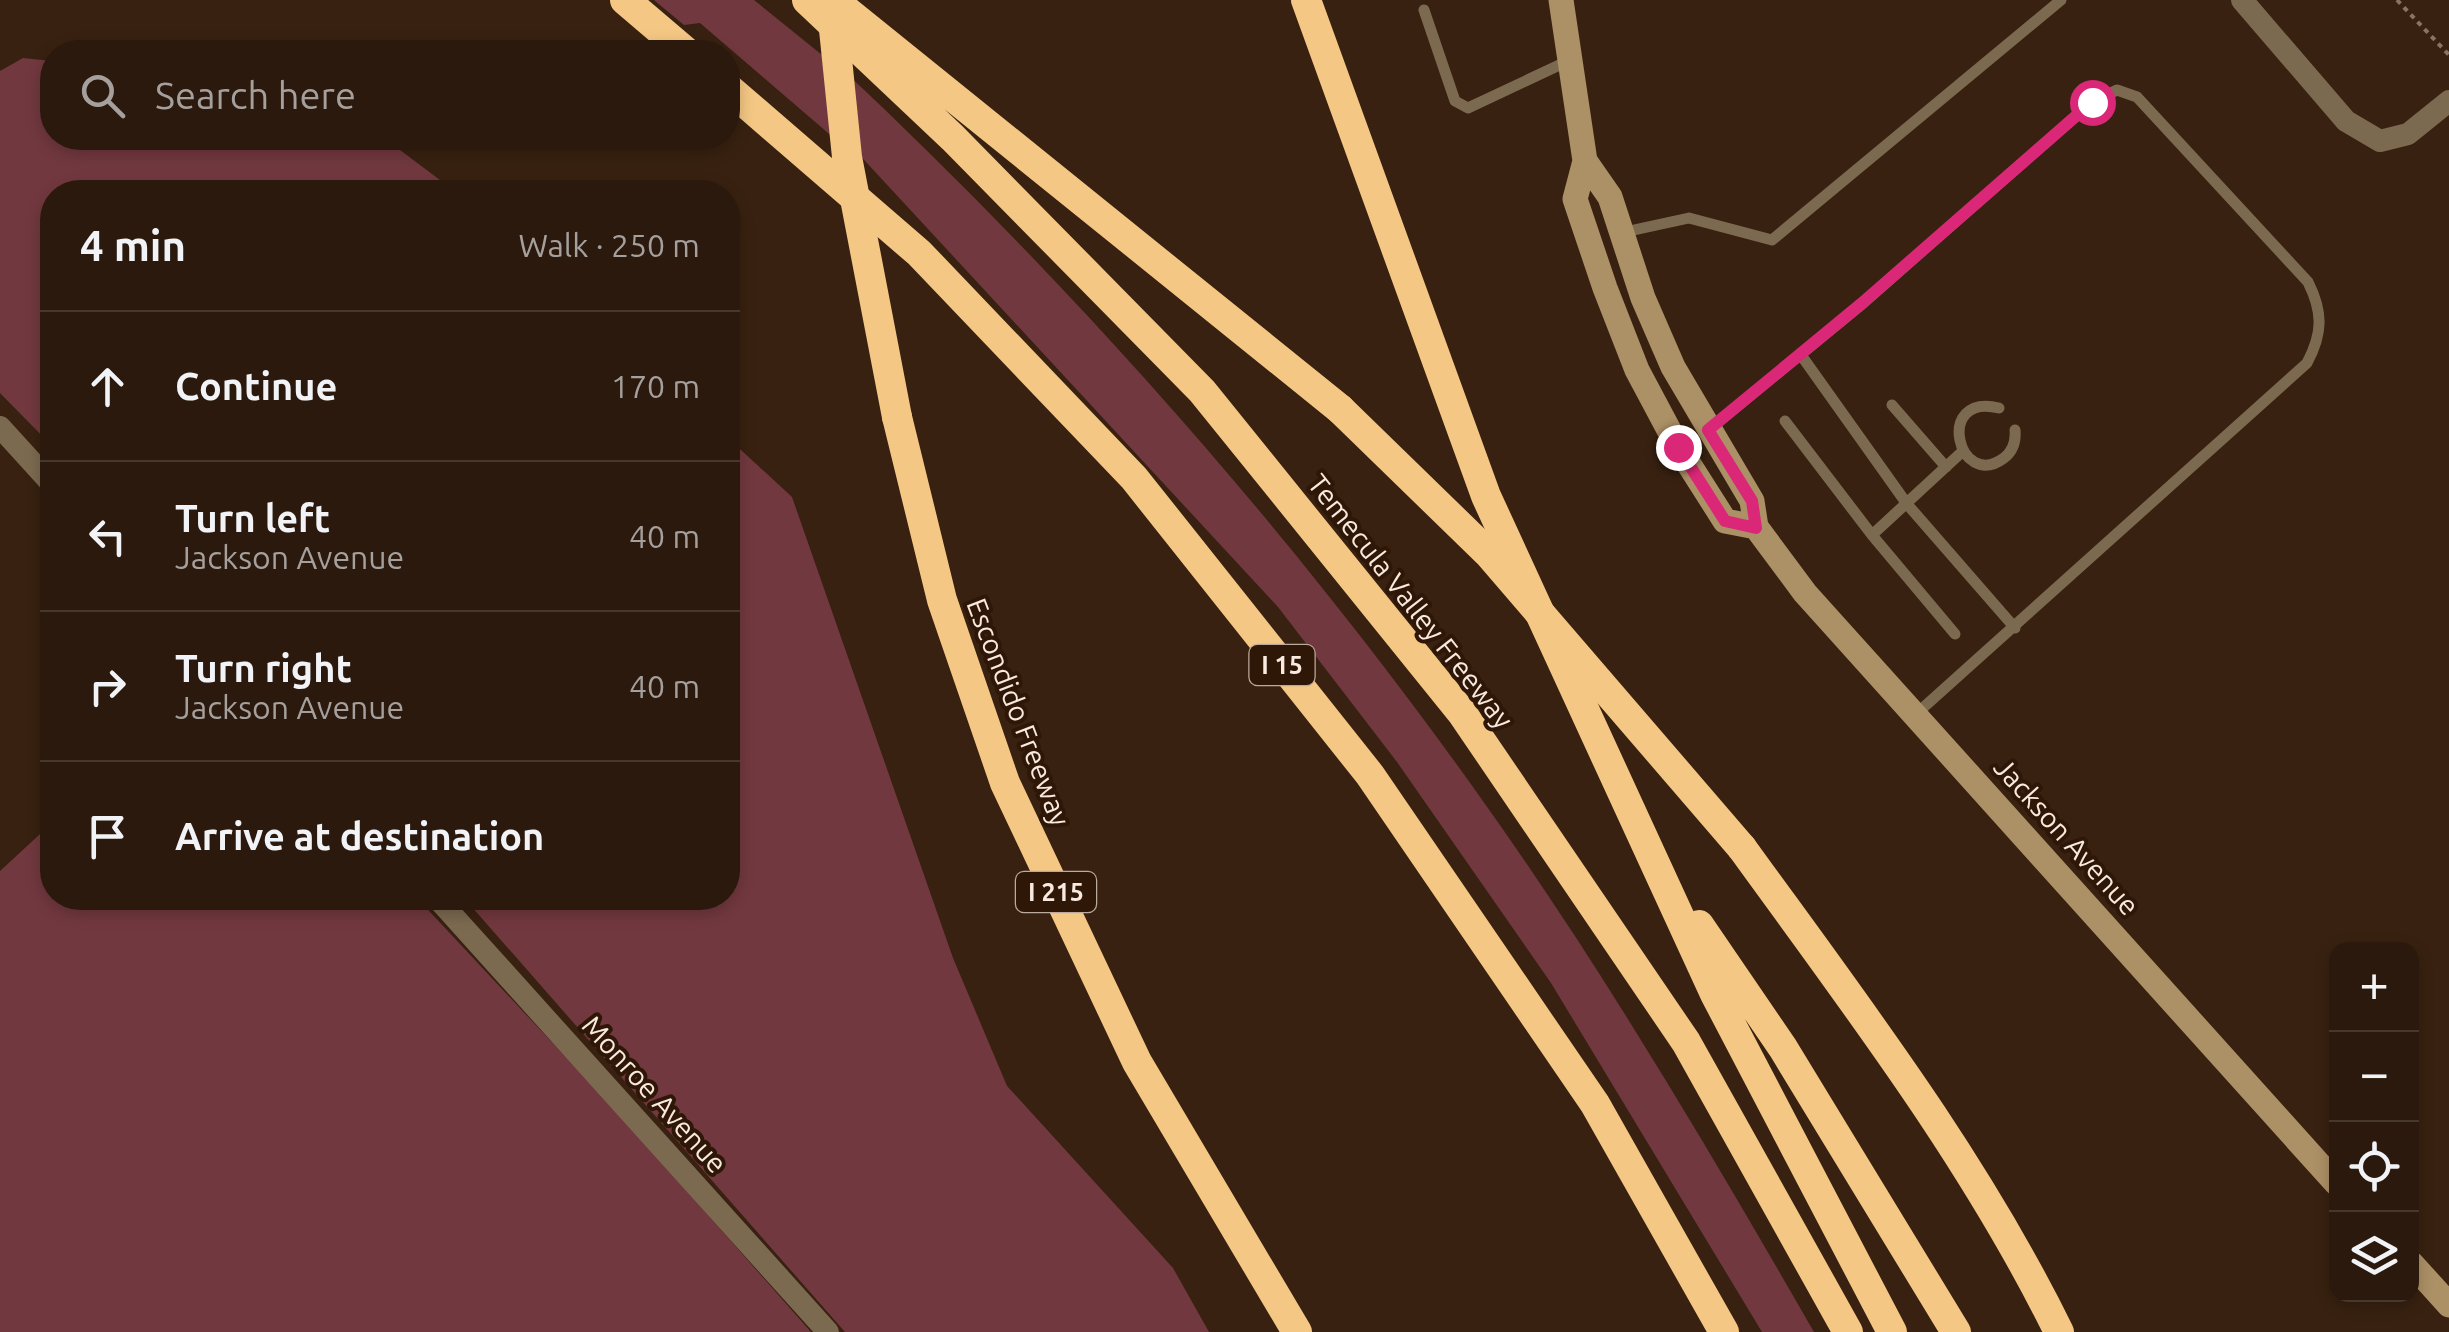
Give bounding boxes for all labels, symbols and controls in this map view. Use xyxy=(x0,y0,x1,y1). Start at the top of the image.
search box xyxy=(40,40,740,150)
icon: search xyxy=(75,68,130,123)
text: Search here xyxy=(155,74,356,116)
route start xyxy=(2070,80,2116,126)
text: 4 min xyxy=(80,222,186,269)
text: Walk · 250 m xyxy=(518,227,700,263)
icon: ahead xyxy=(80,359,135,414)
text: Continue xyxy=(175,365,337,407)
text: 170 m xyxy=(611,368,700,404)
route end xyxy=(1656,425,1702,471)
street label: Temecula Valley Freeway xyxy=(1302,468,1520,734)
text: Turn left xyxy=(175,497,330,539)
icon: left xyxy=(80,509,135,564)
text: 40 m xyxy=(629,518,700,554)
text: Jackson Avenue xyxy=(175,539,404,575)
street label: Escondido Freeway xyxy=(961,594,1077,830)
road number: I 15 xyxy=(1250,645,1314,685)
text: Turn right xyxy=(175,647,352,689)
icon: right xyxy=(80,659,135,714)
text: 40 m xyxy=(629,668,700,704)
text: Jackson Avenue xyxy=(175,689,404,725)
street label: Jackson Avenue xyxy=(1988,751,2146,921)
icon: arrive xyxy=(80,809,135,864)
text: Arrive at destination xyxy=(175,815,544,857)
road number: I 215 xyxy=(1016,872,1096,912)
map controls xyxy=(2329,942,2419,1302)
button: + xyxy=(2329,942,2419,1032)
street label: Monroe Avenue xyxy=(577,1009,733,1179)
button: − xyxy=(2329,1032,2419,1122)
button: locate xyxy=(2329,1122,2419,1212)
button: layers xyxy=(2329,1212,2419,1302)

